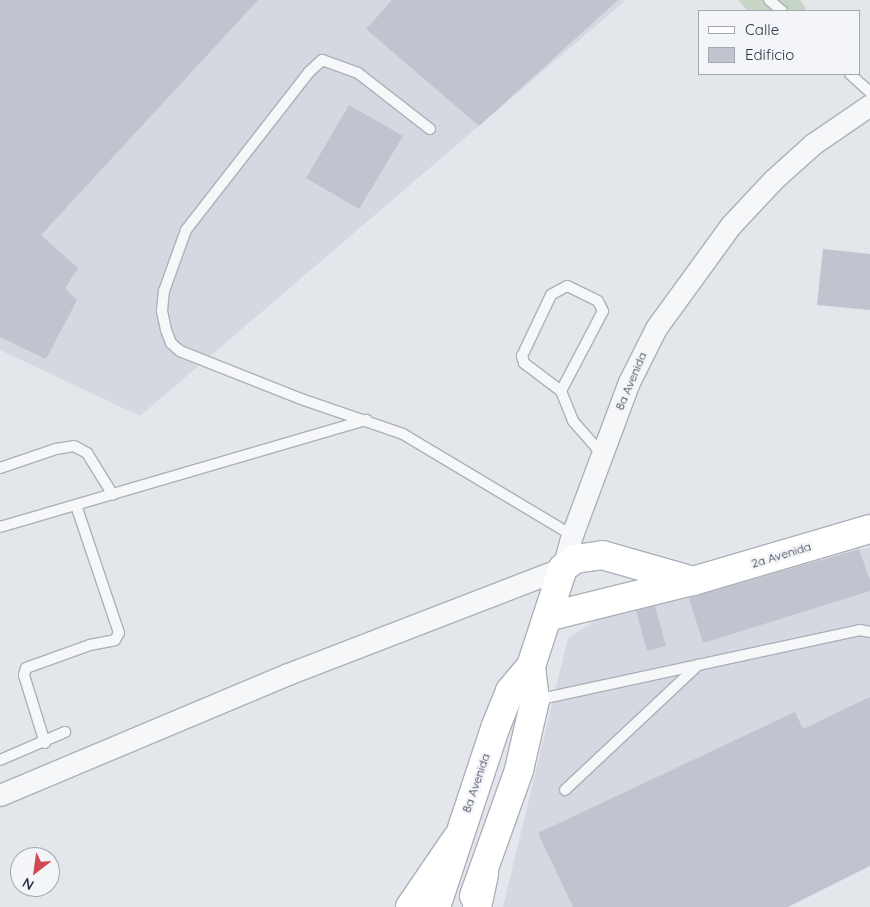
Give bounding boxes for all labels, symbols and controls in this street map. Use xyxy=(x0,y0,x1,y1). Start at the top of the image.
legend xyxy=(698,10,860,75)
text: Calle xyxy=(745,20,779,39)
text: Edificio xyxy=(745,45,794,64)
street label: 8a Avenida xyxy=(612,350,650,412)
street label: 2a Avenida xyxy=(749,539,813,571)
street label: 8a Avenida xyxy=(459,752,493,814)
north arrow xyxy=(10,847,60,897)
text: N xyxy=(19,874,37,894)

